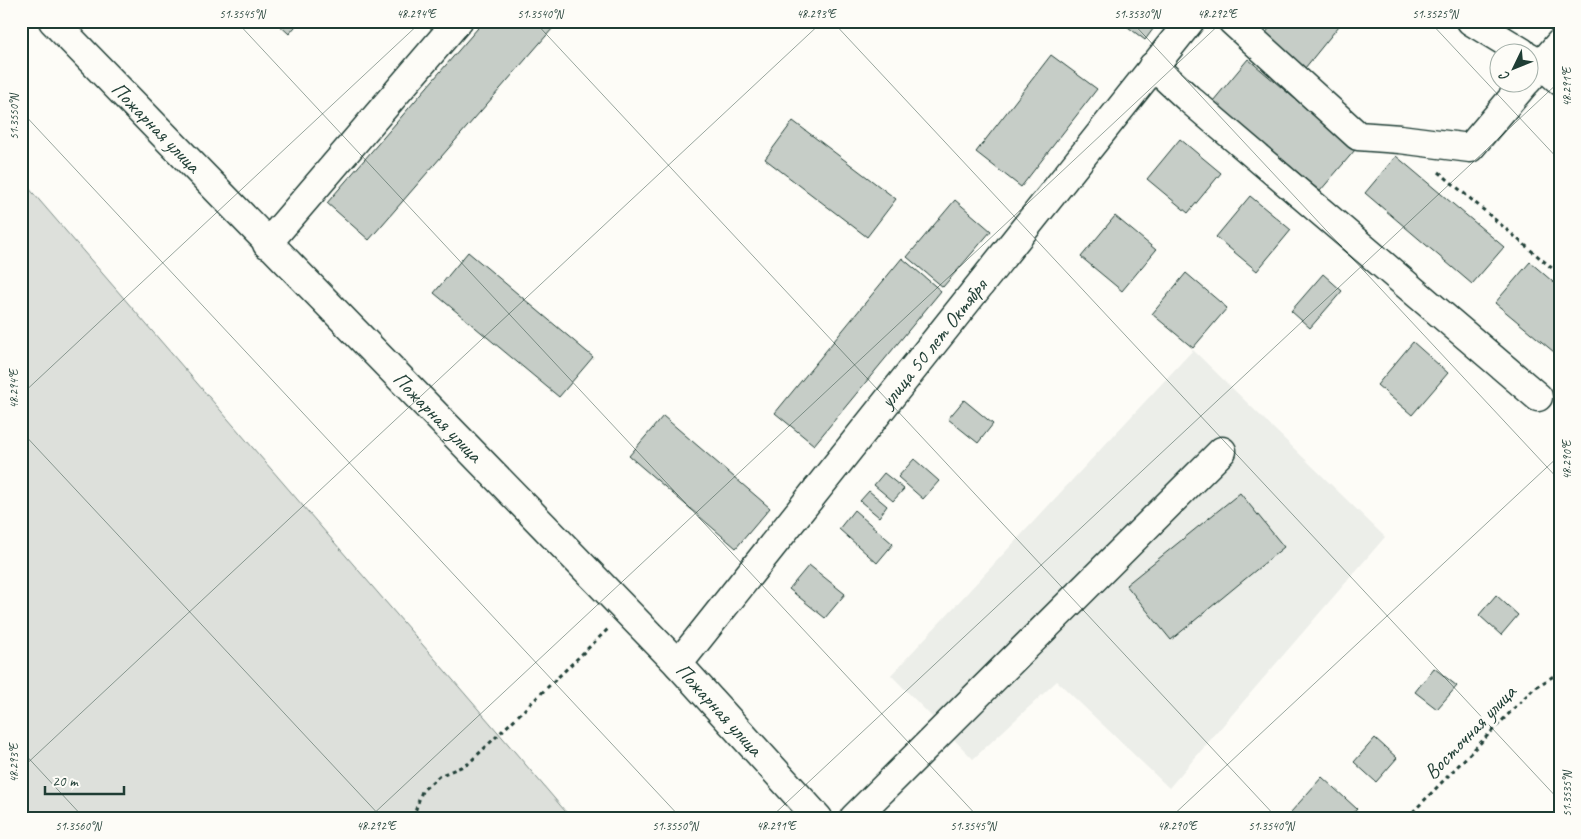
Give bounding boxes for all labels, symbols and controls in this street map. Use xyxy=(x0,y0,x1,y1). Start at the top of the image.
text: 51.3545°N xyxy=(219,6,266,22)
text: 48.294°E xyxy=(396,6,437,22)
text: 51.3540°N xyxy=(517,6,564,22)
text: 48.293°E xyxy=(796,6,837,22)
text: 51.3530°N xyxy=(1114,6,1161,22)
text: 48.292°E xyxy=(1197,6,1238,22)
text: 51.3525°N xyxy=(1412,6,1459,22)
north arrow xyxy=(1488,42,1538,92)
text: 48.291°E xyxy=(1559,66,1575,107)
text: С xyxy=(1495,67,1513,85)
street label: Пожарная улица xyxy=(106,76,208,179)
text: 51.3550°N xyxy=(6,93,22,140)
street label: улица 50 лет Октября xyxy=(873,272,994,415)
street label: Пожарная улица xyxy=(388,366,489,469)
text: 48.294°E xyxy=(6,368,22,409)
text: 48.290°E xyxy=(1559,439,1575,480)
street label: Пожарная улица xyxy=(670,657,769,763)
street label: Восточная улица xyxy=(1418,678,1523,785)
text: 48.293°E xyxy=(6,742,22,783)
scale bar xyxy=(45,764,124,796)
text: 51.3535°N xyxy=(1559,770,1575,817)
text: 20 m xyxy=(52,772,79,791)
text: 51.3560°N xyxy=(55,818,102,834)
text: 48.292°E xyxy=(356,818,397,834)
text: 51.3550°N xyxy=(652,818,699,834)
text: 48.291°E xyxy=(756,818,797,834)
text: 51.3545°N xyxy=(950,818,997,834)
text: 48.290°E xyxy=(1157,818,1198,834)
text: 51.3540°N xyxy=(1248,818,1295,834)

